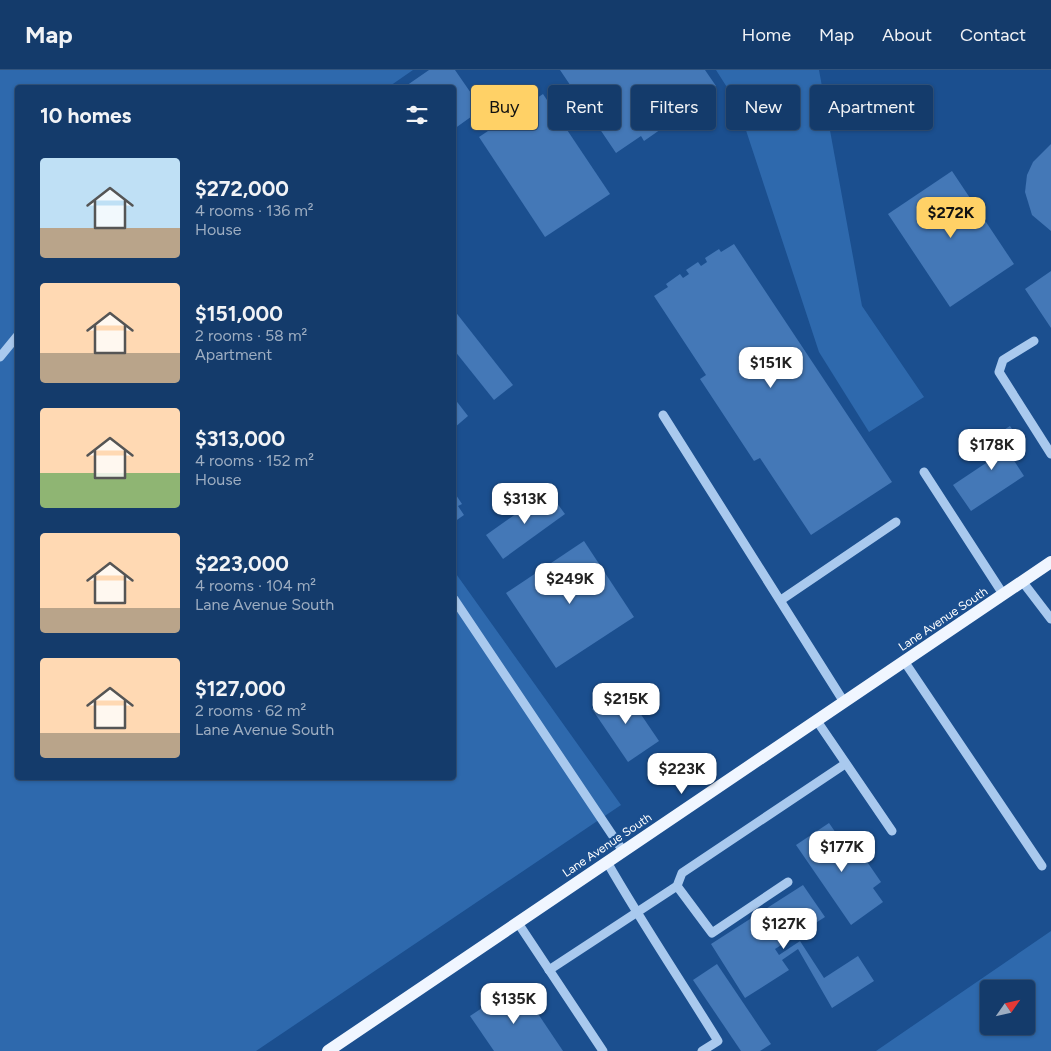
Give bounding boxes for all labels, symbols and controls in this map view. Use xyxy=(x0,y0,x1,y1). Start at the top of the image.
text: Map xyxy=(25,20,73,49)
text: Home xyxy=(742,24,791,46)
text: Map xyxy=(819,24,854,46)
text: About xyxy=(882,24,932,46)
text: Contact xyxy=(960,24,1026,46)
chip: Buy xyxy=(471,85,538,130)
chip: Rent xyxy=(548,85,621,130)
chip: Filters xyxy=(631,85,716,130)
chip: New xyxy=(726,85,800,130)
chip: Apartment xyxy=(810,85,933,130)
icon: filters xyxy=(403,101,431,129)
text: 10 homes xyxy=(40,103,131,128)
text: $272,000 xyxy=(195,176,289,201)
icon: home xyxy=(80,178,140,238)
pin: $272K xyxy=(916,196,986,239)
text: 4 rooms · 136 m² xyxy=(195,201,314,220)
text: $272K xyxy=(928,203,974,222)
text: House xyxy=(195,220,241,239)
text: $151,000 xyxy=(195,301,283,326)
icon: home xyxy=(80,303,140,363)
text: 2 rooms · 58 m² xyxy=(195,326,307,345)
text: Apartment xyxy=(195,345,272,364)
pin: $151K xyxy=(736,346,806,389)
text: $151K xyxy=(750,353,792,372)
text: $313,000 xyxy=(195,426,285,451)
icon: home xyxy=(80,428,140,488)
pin: $178K xyxy=(957,428,1027,471)
text: $178K xyxy=(970,435,1014,454)
text: 4 rooms · 152 m² xyxy=(195,451,314,470)
text: House xyxy=(195,470,241,489)
pin: $313K xyxy=(490,482,560,525)
text: $313K xyxy=(503,489,547,508)
text: $223,000 xyxy=(195,551,289,576)
icon: home xyxy=(80,553,140,613)
pin: $249K xyxy=(535,562,605,605)
text: $249K xyxy=(546,569,594,588)
text: 4 rooms · 104 m² xyxy=(195,576,316,595)
street label: Lane Avenue South xyxy=(896,584,990,654)
text: Lane Avenue South xyxy=(195,595,334,614)
text: $127,000 xyxy=(195,676,286,701)
icon: home xyxy=(80,678,140,738)
pin: $215K xyxy=(591,682,661,725)
text: $215K xyxy=(604,689,648,708)
text: 2 rooms · 62 m² xyxy=(195,701,306,720)
text: Lane Avenue South xyxy=(195,720,334,739)
pin: $223K xyxy=(647,752,717,795)
text: $223K xyxy=(659,759,705,778)
street label: Lane Avenue South xyxy=(560,810,654,880)
pin: $177K xyxy=(807,830,877,873)
text: $177K xyxy=(820,837,864,856)
pin: $127K xyxy=(749,908,819,950)
text: $127K xyxy=(762,914,806,933)
north arrow xyxy=(980,980,1035,1035)
map controls xyxy=(980,980,1035,1035)
pin: $135K xyxy=(479,982,549,1025)
text: $135K xyxy=(492,989,536,1008)

